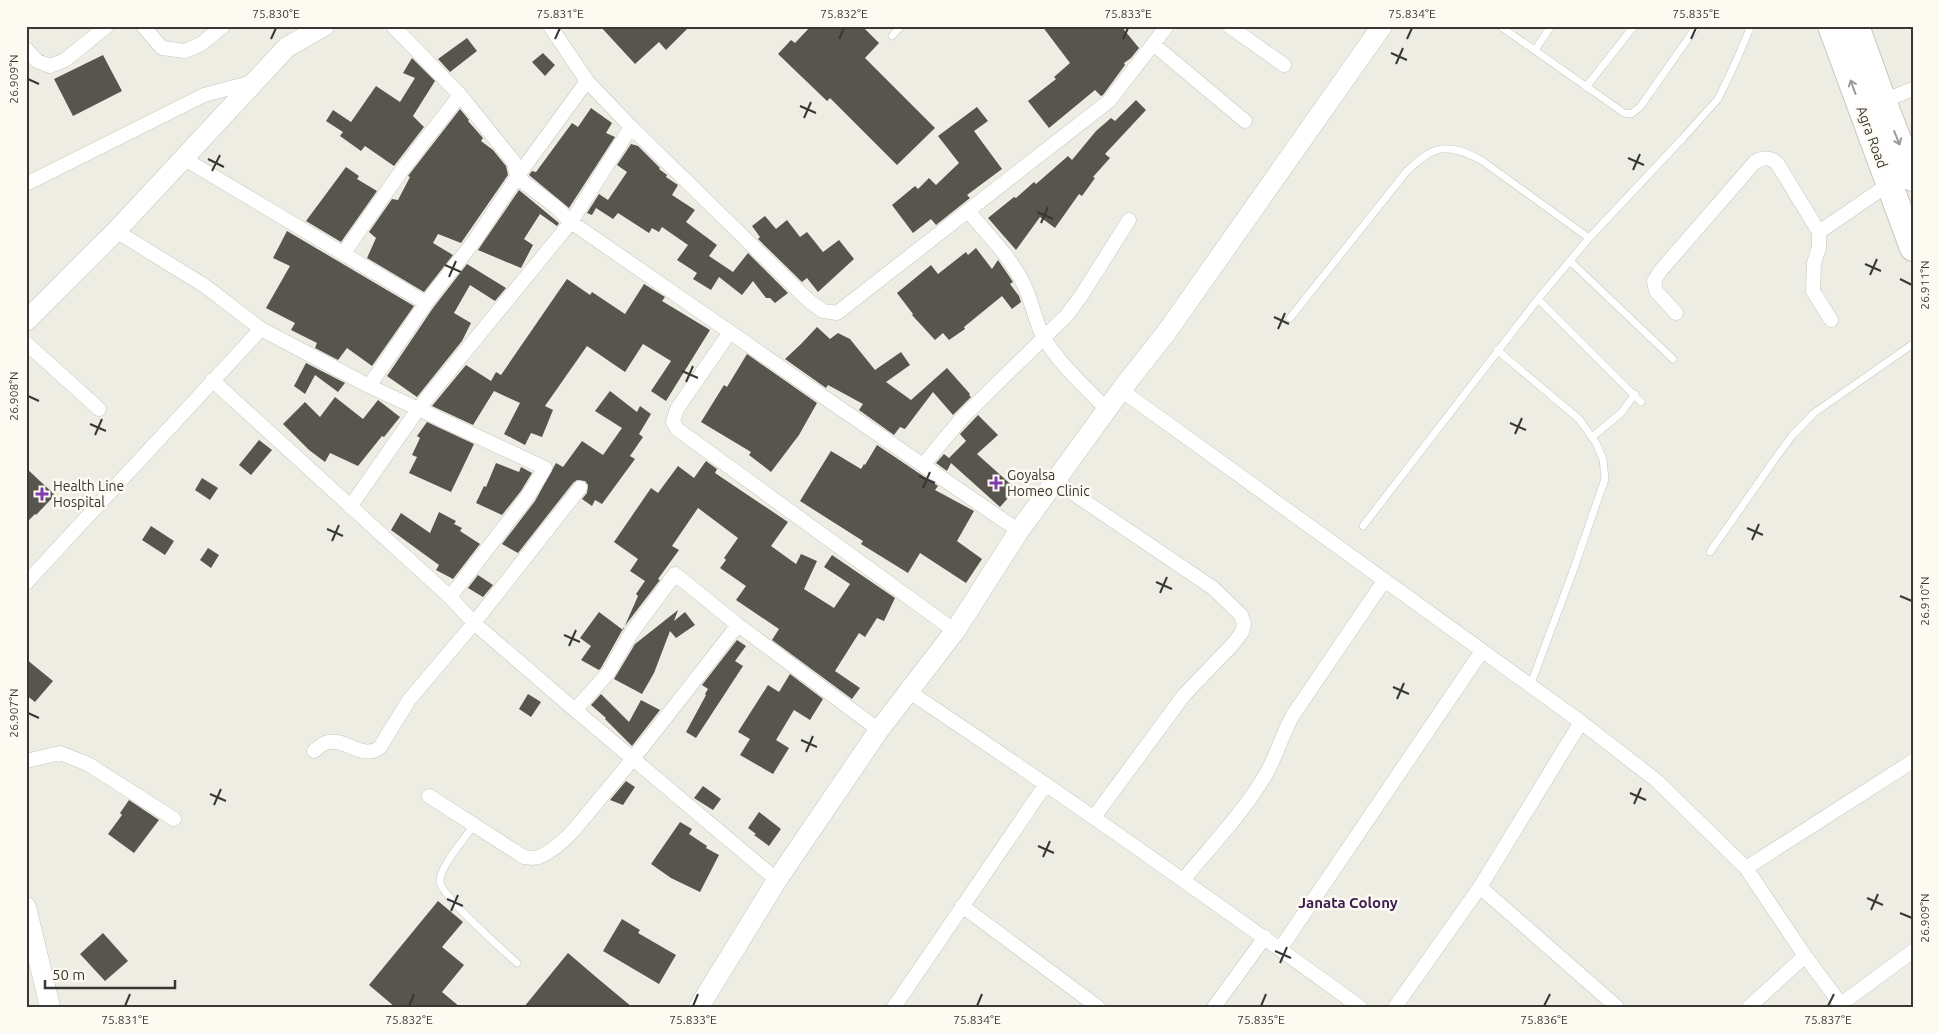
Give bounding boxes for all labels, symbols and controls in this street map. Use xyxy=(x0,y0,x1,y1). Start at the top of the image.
text: 75.830°E xyxy=(252,7,300,20)
text: 75.831°E xyxy=(536,7,584,20)
text: 75.832°E xyxy=(820,7,868,20)
text: 75.833°E xyxy=(1104,7,1152,20)
text: 75.834°E xyxy=(1388,7,1436,20)
text: 75.835°E xyxy=(1672,7,1720,20)
text: 26.909°N xyxy=(7,54,20,104)
one-way arrow xyxy=(1848,80,1857,95)
street label: Agra Road xyxy=(1853,104,1891,170)
one-way arrow xyxy=(1893,130,1902,145)
text: 26.911°N xyxy=(1918,260,1931,310)
text: 26.908°N xyxy=(7,371,20,421)
place label: Goyalsa Homeo Clinic xyxy=(1007,467,1090,499)
marker: Goyalsa Homeo Clinic xyxy=(989,476,1003,490)
place label: Health Line Hospital xyxy=(53,478,124,510)
marker: Health Line Hospital xyxy=(35,487,49,501)
text: 26.910°N xyxy=(1918,576,1931,626)
text: 26.907°N xyxy=(7,688,20,738)
text: 26.909°N xyxy=(1918,893,1931,943)
district label: Janata Colony xyxy=(1298,894,1398,911)
scale bar xyxy=(45,958,175,990)
text: 50 m xyxy=(52,966,85,983)
text: 75.831°E xyxy=(101,1013,149,1026)
text: 75.832°E xyxy=(385,1013,433,1026)
text: 75.833°E xyxy=(669,1013,717,1026)
text: 75.834°E xyxy=(953,1013,1001,1026)
text: 75.835°E xyxy=(1237,1013,1285,1026)
text: 75.836°E xyxy=(1520,1013,1568,1026)
text: 75.837°E xyxy=(1804,1013,1852,1026)

